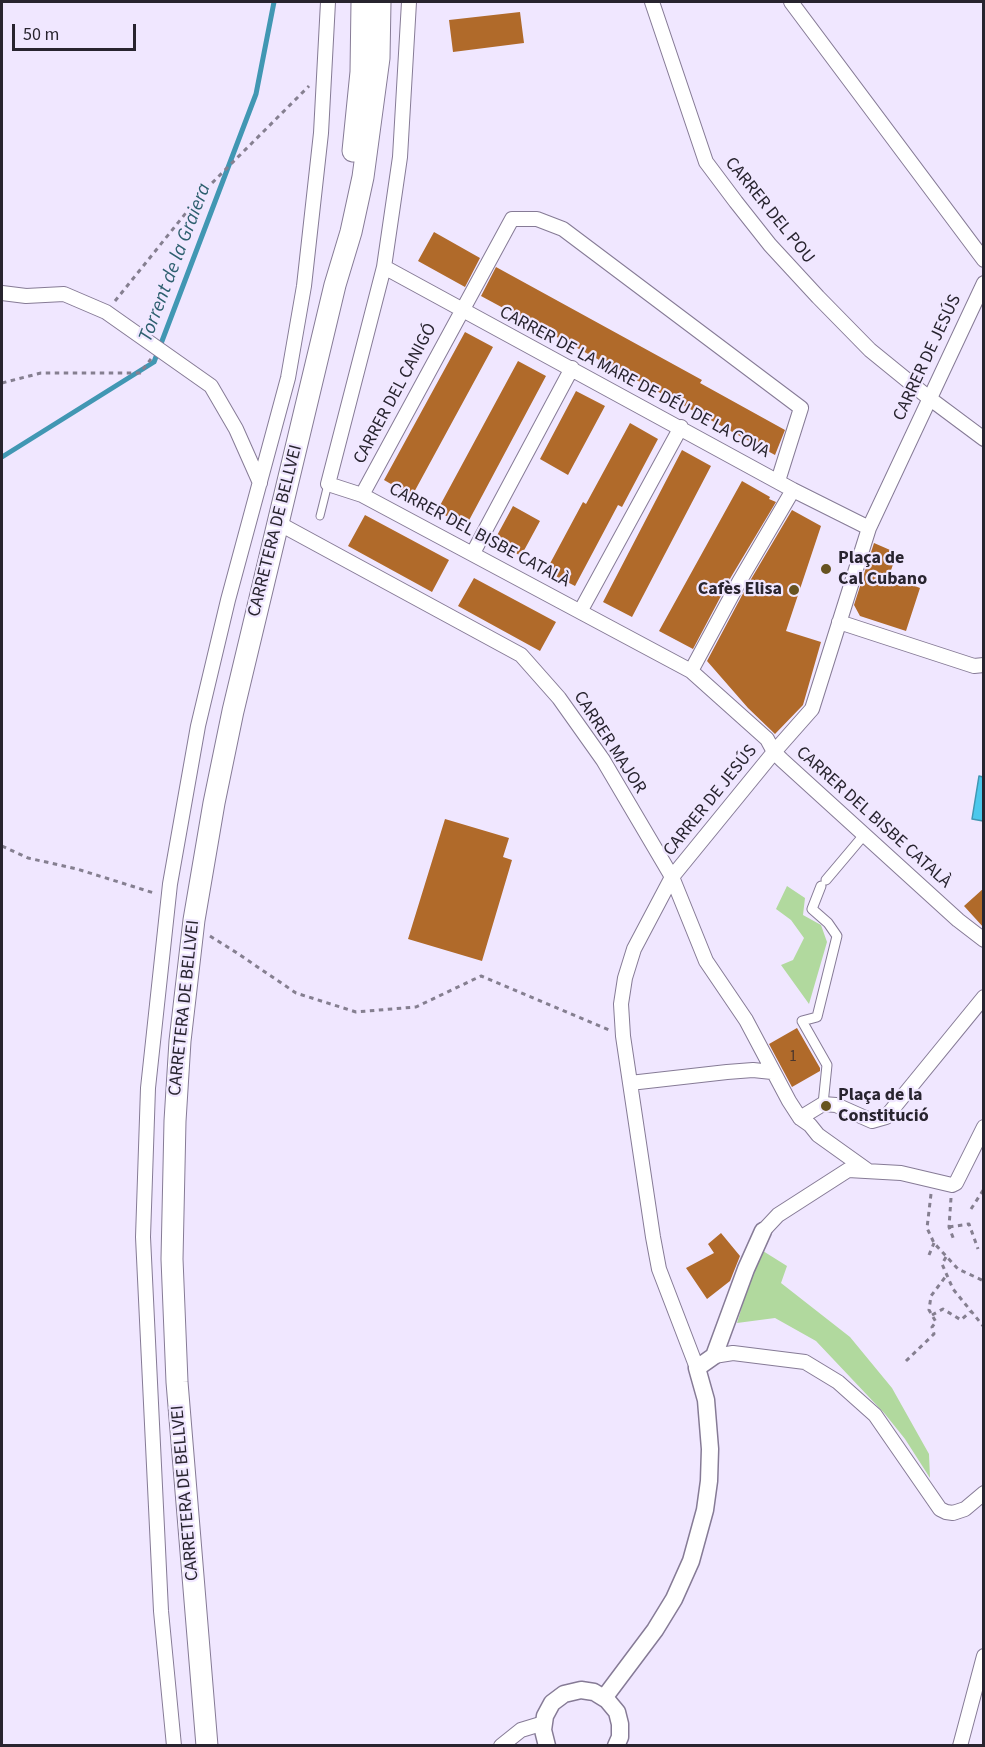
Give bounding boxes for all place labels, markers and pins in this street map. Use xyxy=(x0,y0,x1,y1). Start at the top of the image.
place label: Plaça de Cal Cubano xyxy=(838,548,927,590)
marker: Plaça de Cal Cubano xyxy=(819,562,833,576)
place label: Cafès Elisa xyxy=(698,579,782,601)
marker: Cafès Elisa xyxy=(787,583,801,597)
place label: Plaça de la Constitució xyxy=(838,1085,929,1128)
marker: Plaça de la Constitució xyxy=(819,1099,833,1113)

